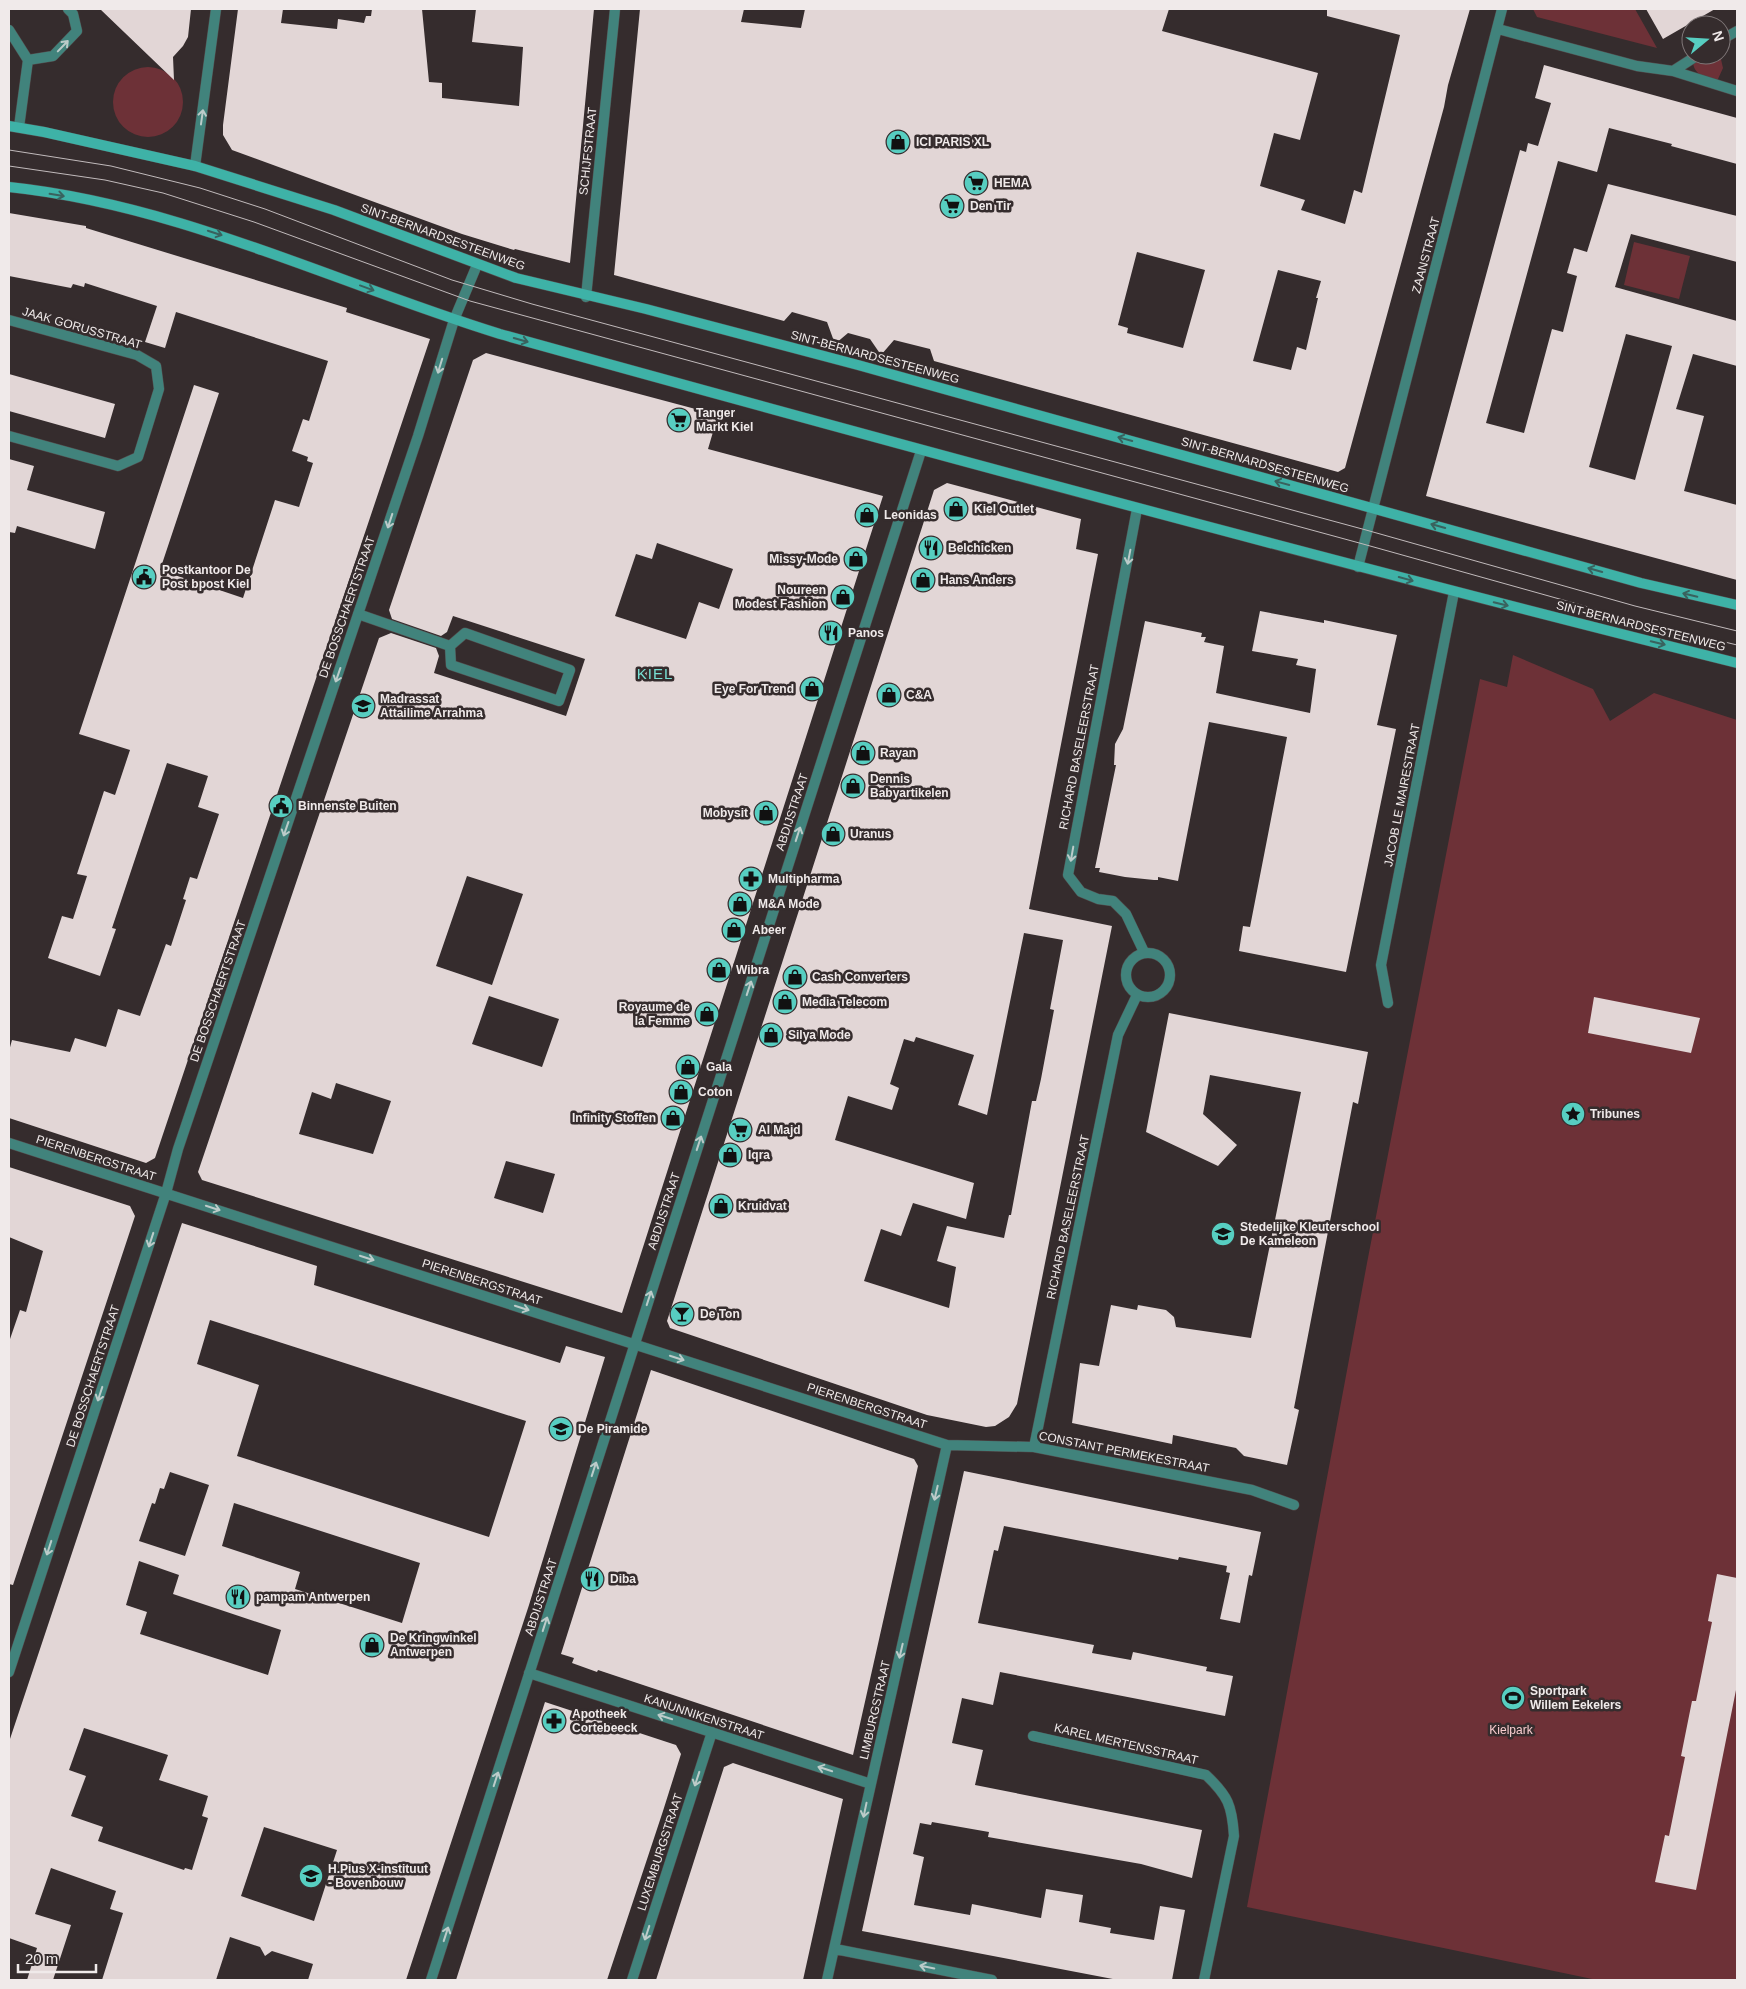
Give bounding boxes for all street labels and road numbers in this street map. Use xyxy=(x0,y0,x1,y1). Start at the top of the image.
street label: SCHIJFSTRAAT xyxy=(576,106,600,196)
street label: SINT-BERNARDSESTEENWEG xyxy=(359,201,527,273)
street label: ZAANSTRAAT xyxy=(1409,215,1443,295)
street label: JAAK GORUSSTRAAT xyxy=(21,304,144,352)
street label: SINT-BERNARDSESTEENWEG xyxy=(789,328,961,386)
street label: SINT-BERNARDSESTEENWEG xyxy=(1179,434,1351,496)
street label: DE BOSSCHAERTSTRAAT xyxy=(316,534,378,680)
street label: SINT-BERNARDSESTEENWEG xyxy=(1555,598,1727,654)
street label: RICHARD BASELEERSTRAAT xyxy=(1056,663,1102,831)
street label: JACOB LE MAIRESTRAAT xyxy=(1381,721,1423,868)
street label: ABDIJSTRAAT xyxy=(773,771,811,852)
street label: DE BOSSCHAERTSTRAAT xyxy=(187,918,249,1064)
street label: PIERENBERGSTRAAT xyxy=(34,1132,158,1184)
street label: RICHARD BASELEERSTRAAT xyxy=(1044,1133,1092,1301)
street label: ABDIJSTRAAT xyxy=(645,1170,683,1251)
street label: PIERENBERGSTRAAT xyxy=(420,1256,544,1308)
street label: DE BOSSCHAERTSTRAAT xyxy=(63,1302,123,1449)
street label: PIERENBERGSTRAAT xyxy=(805,1380,929,1432)
street label: CONSTANT PERMEKESTRAAT xyxy=(1038,1429,1211,1476)
street label: ABDIJSTRAAT xyxy=(522,1556,560,1637)
street label: LIMBURGSTRAAT xyxy=(857,1659,893,1761)
street label: KANUNNIKENSTRAAT xyxy=(642,1691,766,1743)
street label: KAREL MERTENSSTRAAT xyxy=(1053,1721,1200,1768)
street label: LUXEMBURGSTRAAT xyxy=(634,1791,686,1912)

